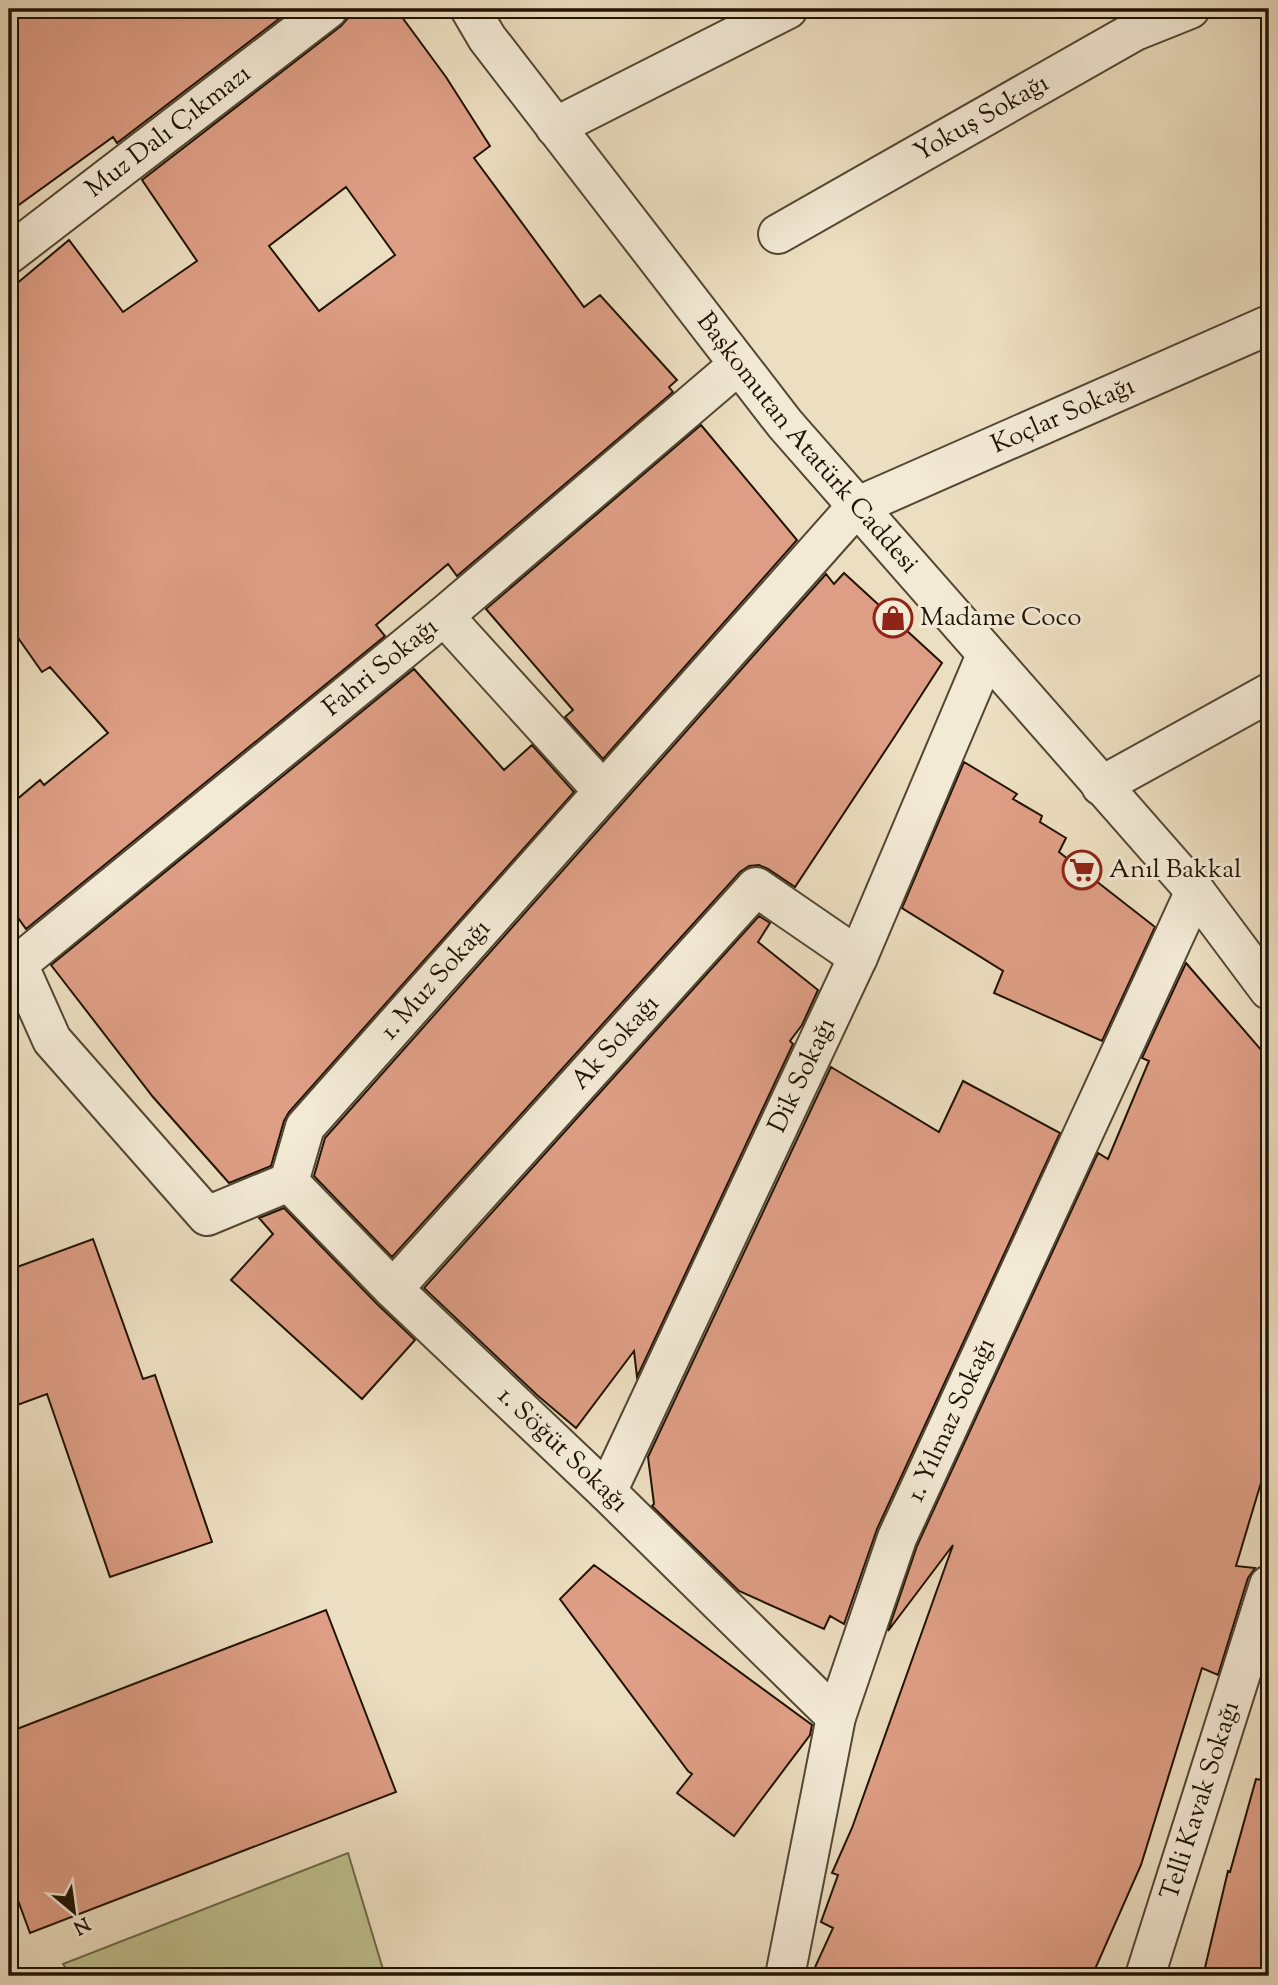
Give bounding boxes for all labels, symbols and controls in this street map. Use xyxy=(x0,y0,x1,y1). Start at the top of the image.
street label: Muz Dalı Çıkmazı xyxy=(78,56,259,207)
street label: Yokuş Sokağı xyxy=(907,65,1056,171)
street label: Başkomutan Atatürk Caddesi xyxy=(687,305,927,582)
street label: Koçlar Sokağı xyxy=(985,368,1141,464)
shop icon: Madame Coco xyxy=(872,597,914,639)
place label: Madame Coco xyxy=(920,600,1082,637)
street label: Fahri Sokağı xyxy=(315,609,446,726)
supermarket icon: Anıl Bakkal xyxy=(1061,849,1103,891)
place label: Anıl Bakkal xyxy=(1109,852,1242,889)
street label: 1. Muz Sokağı xyxy=(372,911,499,1048)
street label: Ak Sokağı xyxy=(563,987,668,1098)
street label: Dik Sokağı xyxy=(759,1012,845,1139)
street label: 1. Yılmaz Sokağı xyxy=(898,1332,1005,1508)
street label: 1. Söğüt Sokağı xyxy=(489,1379,636,1521)
street label: Telli Kavak Sokağı xyxy=(1152,1696,1250,1905)
north arrow xyxy=(38,1876,108,1946)
text: N xyxy=(68,1909,94,1940)

